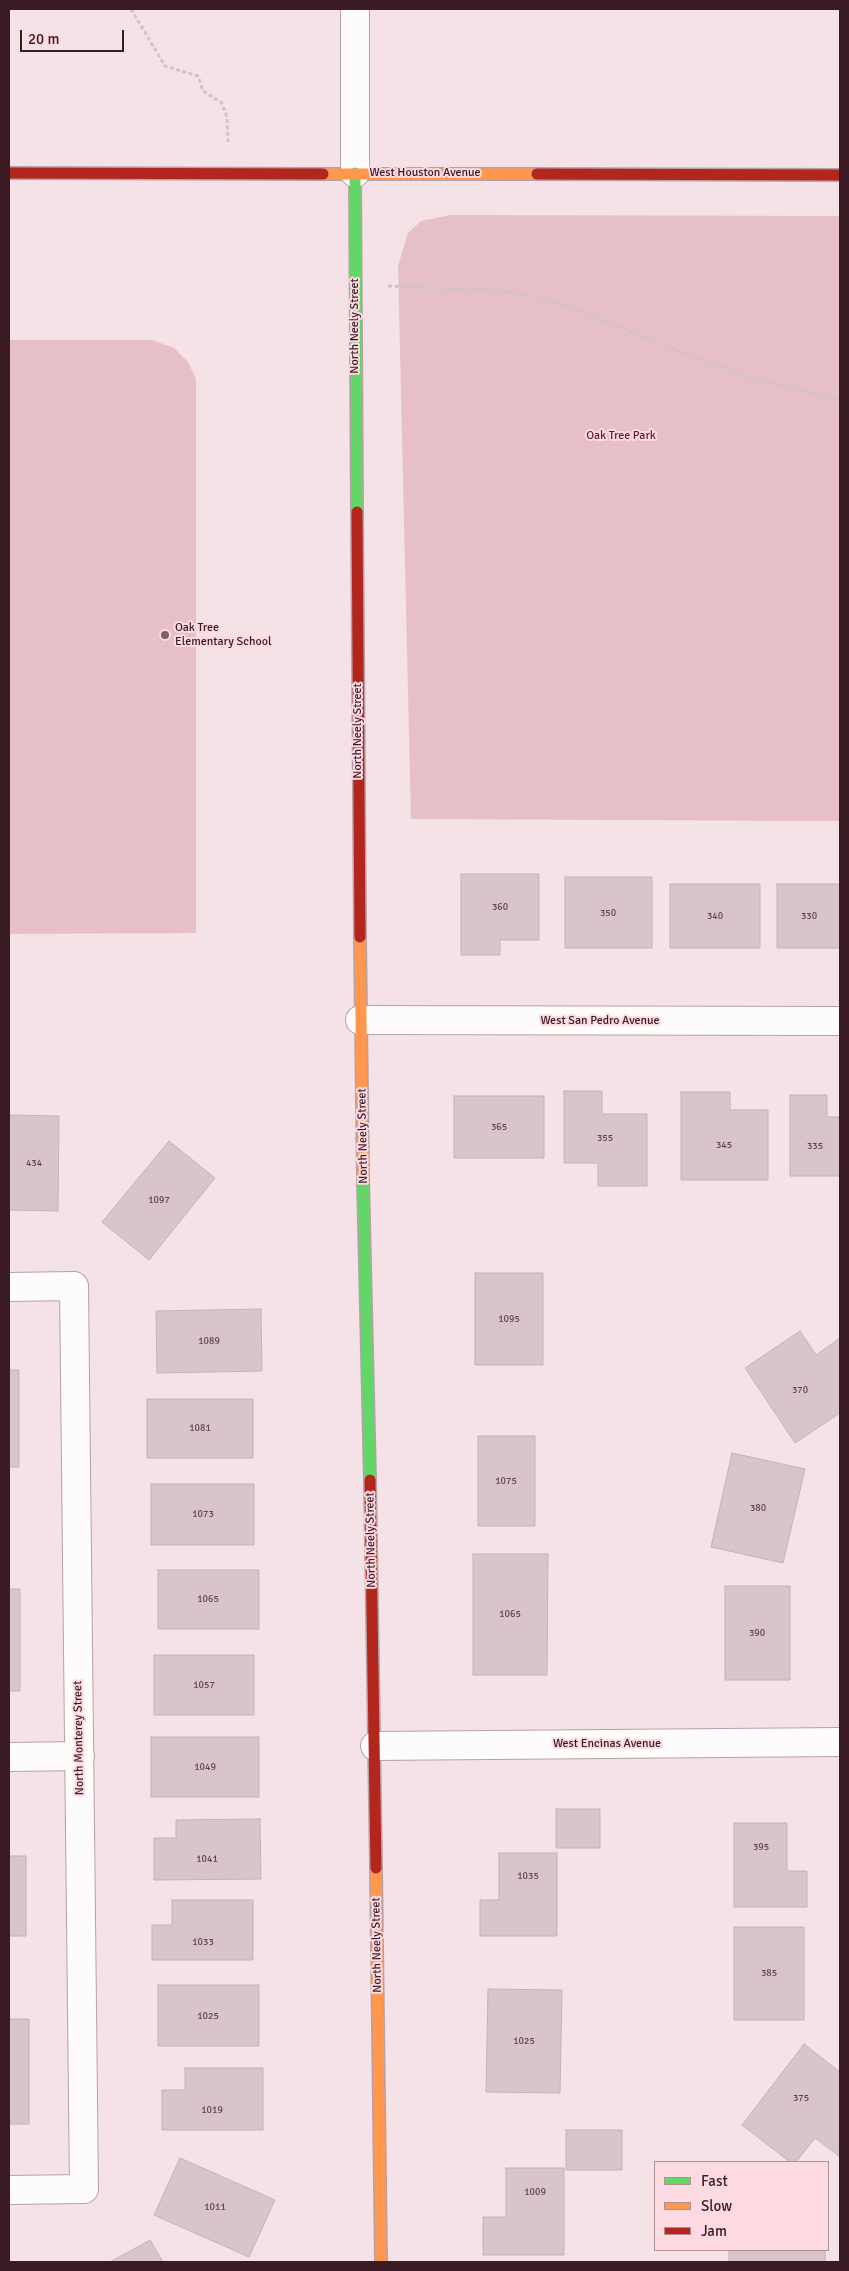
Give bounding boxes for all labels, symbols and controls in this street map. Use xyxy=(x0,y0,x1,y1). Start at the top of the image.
scale bar xyxy=(22,20,126,52)
text: 20 m xyxy=(28,30,59,48)
street label: West Houston Avenue xyxy=(369,166,481,180)
street label: North Neely Street xyxy=(348,278,362,374)
park label: Oak Tree Park xyxy=(586,429,656,443)
place label: Oak Tree Elementary School xyxy=(175,621,271,649)
marker: Oak Tree Elementary School xyxy=(159,629,171,641)
street label: North Neely Street xyxy=(351,683,365,779)
house number: 360 xyxy=(492,901,508,913)
house number: 350 xyxy=(600,907,616,919)
house number: 340 xyxy=(707,910,723,922)
house number: 330 xyxy=(801,910,817,922)
street label: West San Pedro Avenue xyxy=(540,1014,660,1028)
street label: North Neely Street xyxy=(355,1088,371,1184)
house number: 365 xyxy=(491,1121,507,1133)
house number: 355 xyxy=(597,1132,613,1144)
house number: 345 xyxy=(716,1139,732,1151)
house number: 335 xyxy=(807,1140,823,1152)
house number: 434 xyxy=(26,1157,42,1169)
house number: 1097 xyxy=(148,1194,170,1206)
house number: 1095 xyxy=(498,1313,520,1325)
house number: 1089 xyxy=(198,1335,220,1347)
house number: 370 xyxy=(792,1384,808,1396)
house number: 1081 xyxy=(189,1422,211,1434)
house number: 1075 xyxy=(495,1475,517,1487)
street label: North Neely Street xyxy=(363,1492,379,1588)
house number: 380 xyxy=(750,1502,766,1514)
house number: 1073 xyxy=(192,1508,214,1520)
house number: 1065 xyxy=(197,1593,219,1605)
house number: 1065 xyxy=(499,1608,521,1620)
house number: 390 xyxy=(749,1627,765,1639)
house number: 1057 xyxy=(193,1679,215,1691)
street label: North Monterey Street xyxy=(71,1681,87,1795)
street label: West Encinas Avenue xyxy=(553,1737,661,1751)
house number: 1049 xyxy=(194,1761,216,1773)
house number: 395 xyxy=(753,1841,769,1853)
house number: 1041 xyxy=(196,1853,218,1865)
house number: 1035 xyxy=(517,1870,539,1882)
street label: North Neely Street xyxy=(369,1897,385,1993)
house number: 1033 xyxy=(192,1936,214,1948)
house number: 385 xyxy=(761,1967,777,1979)
house number: 1025 xyxy=(197,2010,219,2022)
house number: 1025 xyxy=(513,2035,535,2047)
house number: 375 xyxy=(793,2092,809,2104)
house number: 1019 xyxy=(201,2104,223,2116)
legend xyxy=(654,2161,829,2251)
text: Fast xyxy=(701,2172,728,2190)
house number: 1009 xyxy=(524,2186,546,2198)
text: Slow xyxy=(701,2197,732,2215)
house number: 1011 xyxy=(204,2201,226,2213)
text: Jam xyxy=(701,2222,727,2240)

